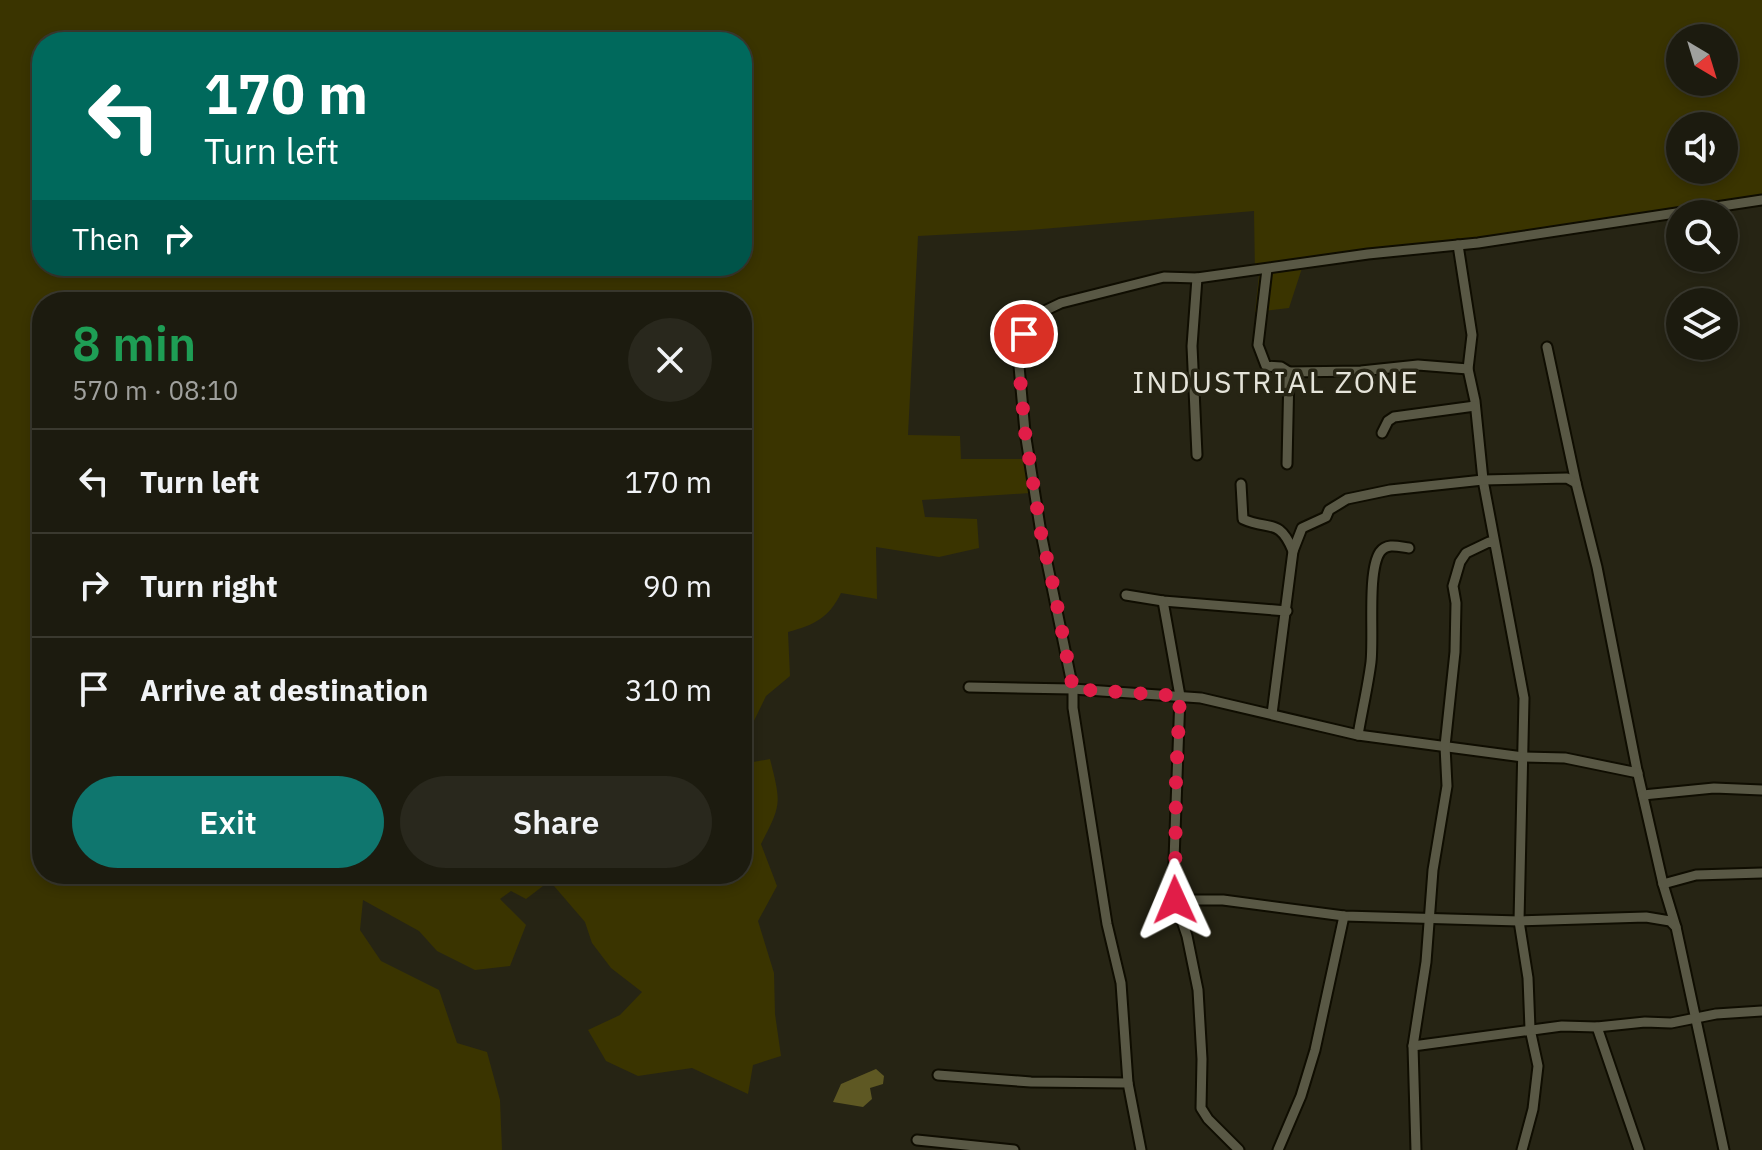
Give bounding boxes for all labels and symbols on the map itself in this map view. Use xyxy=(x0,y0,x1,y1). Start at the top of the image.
north arrow xyxy=(1666,24,1738,96)
pin xyxy=(990,300,1058,368)
district label: INDUSTRIAL ZONE xyxy=(1132,362,1420,401)
position arrow xyxy=(1133,858,1217,942)

